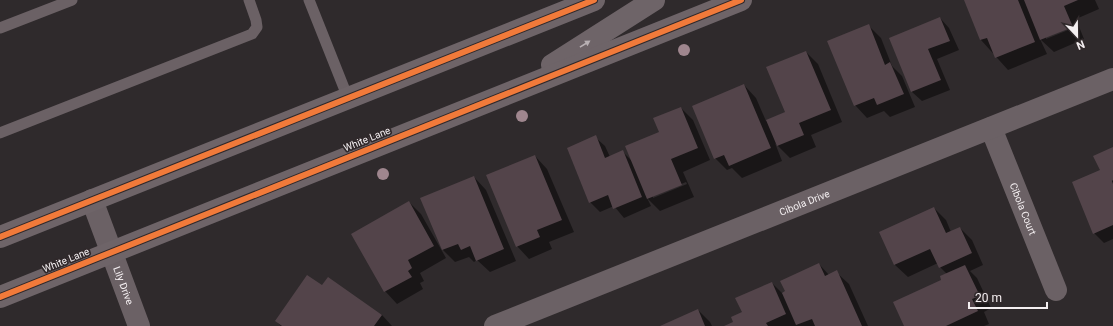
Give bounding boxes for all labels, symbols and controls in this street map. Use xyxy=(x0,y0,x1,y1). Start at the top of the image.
north arrow xyxy=(1057,16,1097,56)
text: N xyxy=(1074,37,1087,52)
one-way arrow xyxy=(580,40,590,48)
street label: White Lane xyxy=(342,125,392,153)
street label: Cibola Court xyxy=(1008,181,1039,236)
street label: Cibola Drive xyxy=(778,187,831,217)
street label: White Lane xyxy=(41,246,91,274)
street label: Lily Drive xyxy=(112,265,136,306)
scale bar xyxy=(969,284,1047,310)
text: 20 m xyxy=(975,291,1002,305)

